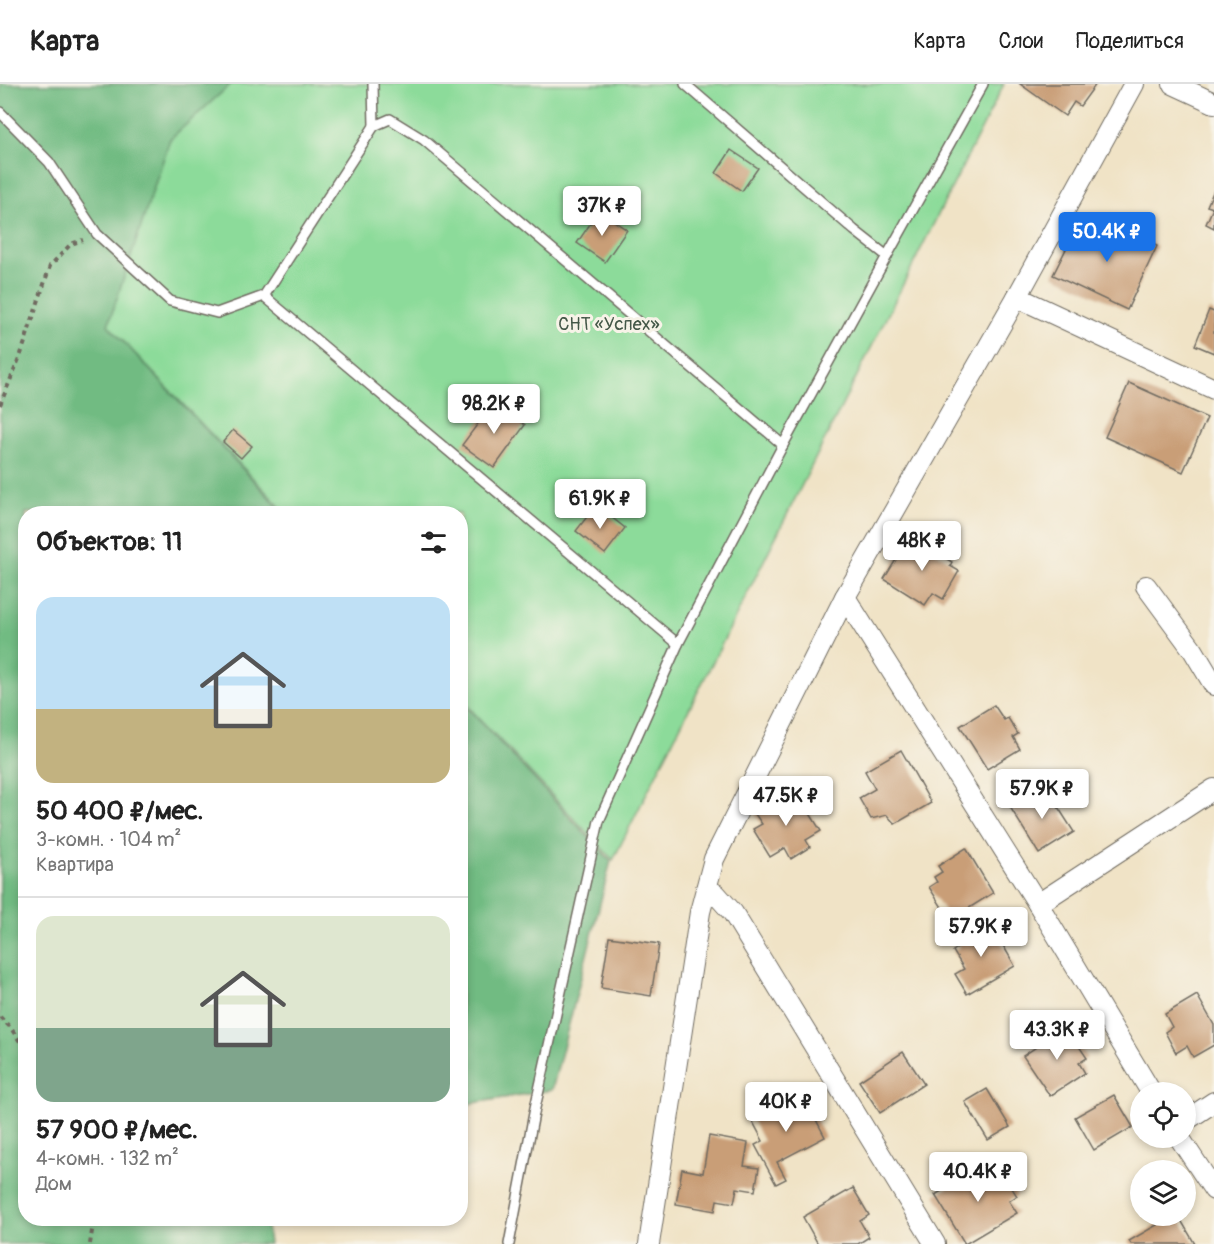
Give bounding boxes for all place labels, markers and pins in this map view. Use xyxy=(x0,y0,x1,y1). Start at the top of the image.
pin: 37K ₽ xyxy=(560,186,644,237)
pin: 50.4K ₽ xyxy=(1052,212,1162,263)
pin: 98.2K ₽ xyxy=(439,384,549,435)
pin: 61.9K ₽ xyxy=(545,479,655,530)
pin: 48K ₽ xyxy=(880,521,964,572)
pin: 57.9K ₽ xyxy=(987,769,1097,820)
pin: 47.5K ₽ xyxy=(731,776,841,827)
pin: 57.9K ₽ xyxy=(926,907,1036,958)
pin: 43.3K ₽ xyxy=(1002,1010,1112,1061)
pin: 40K ₽ xyxy=(744,1082,828,1133)
pin: 40.4K ₽ xyxy=(923,1152,1033,1203)

